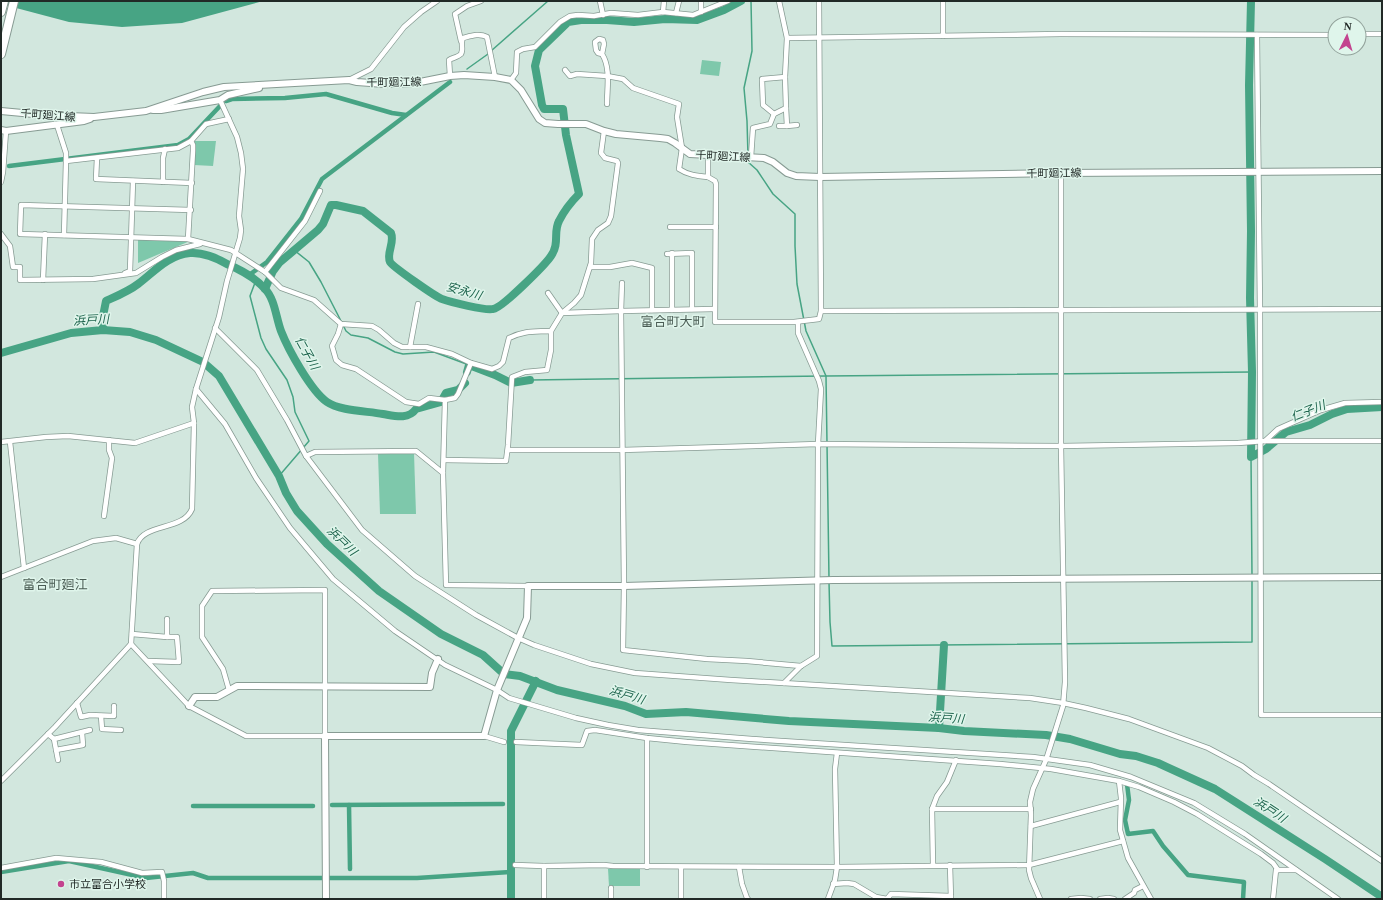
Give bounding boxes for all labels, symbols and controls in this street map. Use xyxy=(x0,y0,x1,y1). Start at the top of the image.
north arrow xyxy=(1327,16,1367,56)
text: N xyxy=(1343,20,1352,32)
street label: 千町廻江線 xyxy=(366,76,422,88)
street label: 千町廻江線 xyxy=(20,107,76,123)
street label: 千町廻江線 xyxy=(695,149,751,163)
street label: 千町廻江線 xyxy=(1026,167,1082,179)
water label: 安永川 xyxy=(445,279,485,303)
water label: 浜戸川 xyxy=(73,312,111,328)
district label: 富合町大町 xyxy=(640,314,706,329)
water label: 仁子川 xyxy=(292,334,323,374)
water label: 仁子川 xyxy=(1289,397,1329,424)
water label: 浜戸川 xyxy=(324,523,361,560)
district label: 富合町廻江 xyxy=(22,577,88,592)
water label: 浜戸川 xyxy=(608,683,648,708)
water label: 浜戸川 xyxy=(928,710,966,726)
water label: 浜戸川 xyxy=(1251,794,1291,827)
place label: 市立富合小学校 xyxy=(69,878,146,890)
marker: 市立富合小学校 xyxy=(56,879,66,889)

